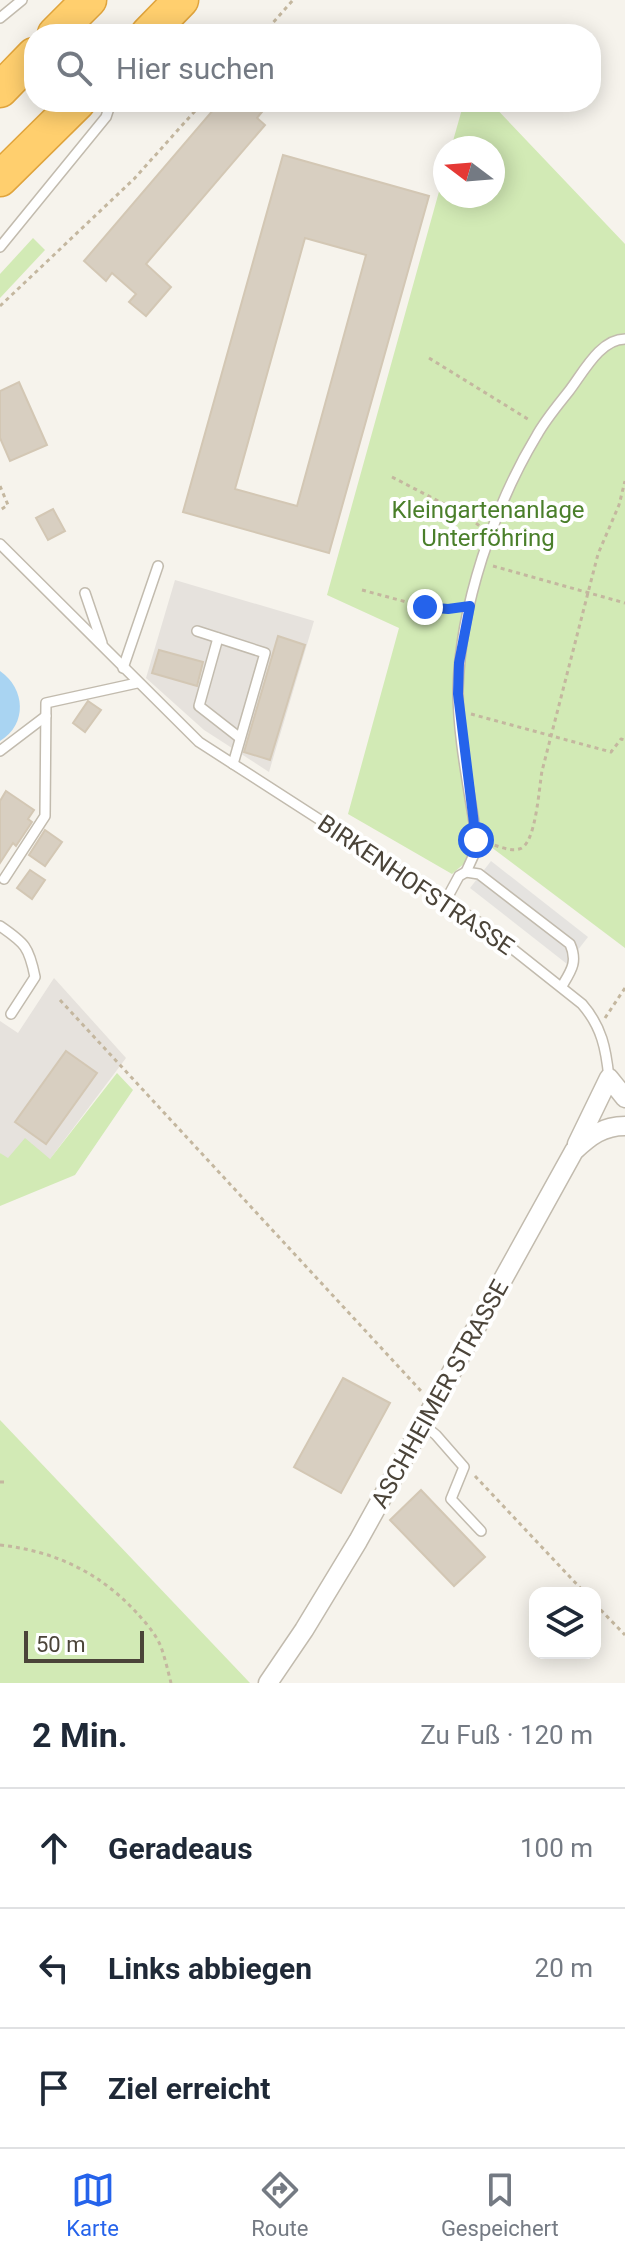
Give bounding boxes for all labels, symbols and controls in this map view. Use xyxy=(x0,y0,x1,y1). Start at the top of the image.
search box xyxy=(24,24,601,112)
icon: search xyxy=(52,46,96,90)
text: Hier suchen xyxy=(116,51,275,86)
north arrow xyxy=(433,136,505,208)
park label: Kleingartenanlage Unterföhring xyxy=(391,496,585,552)
route end xyxy=(407,589,443,625)
street label: BIRKENHOFSTRASSE xyxy=(313,809,519,961)
route start xyxy=(458,822,494,858)
street label: ASCHHEIMER STRASSE xyxy=(366,1275,514,1513)
map controls xyxy=(529,1587,601,1659)
button: layers xyxy=(529,1587,601,1659)
scale bar xyxy=(24,1627,144,1663)
text: 50 m xyxy=(36,1632,85,1657)
text: 2 Min. xyxy=(32,1715,128,1755)
text: Zu Fuß · 120 m xyxy=(420,1720,593,1750)
icon: ahead xyxy=(32,1826,76,1870)
text: Geradeaus xyxy=(108,1831,253,1866)
text: 100 m xyxy=(520,1833,593,1863)
icon: left xyxy=(32,1946,76,1990)
text: Links abbiegen xyxy=(108,1951,312,1986)
text: 20 m xyxy=(535,1953,593,1983)
icon: arrive xyxy=(32,2066,76,2110)
text: Ziel erreicht xyxy=(108,2071,270,2106)
tab: Karte xyxy=(66,2168,119,2241)
tab: Route xyxy=(251,2168,308,2241)
tab: Gespeichert xyxy=(441,2168,559,2241)

